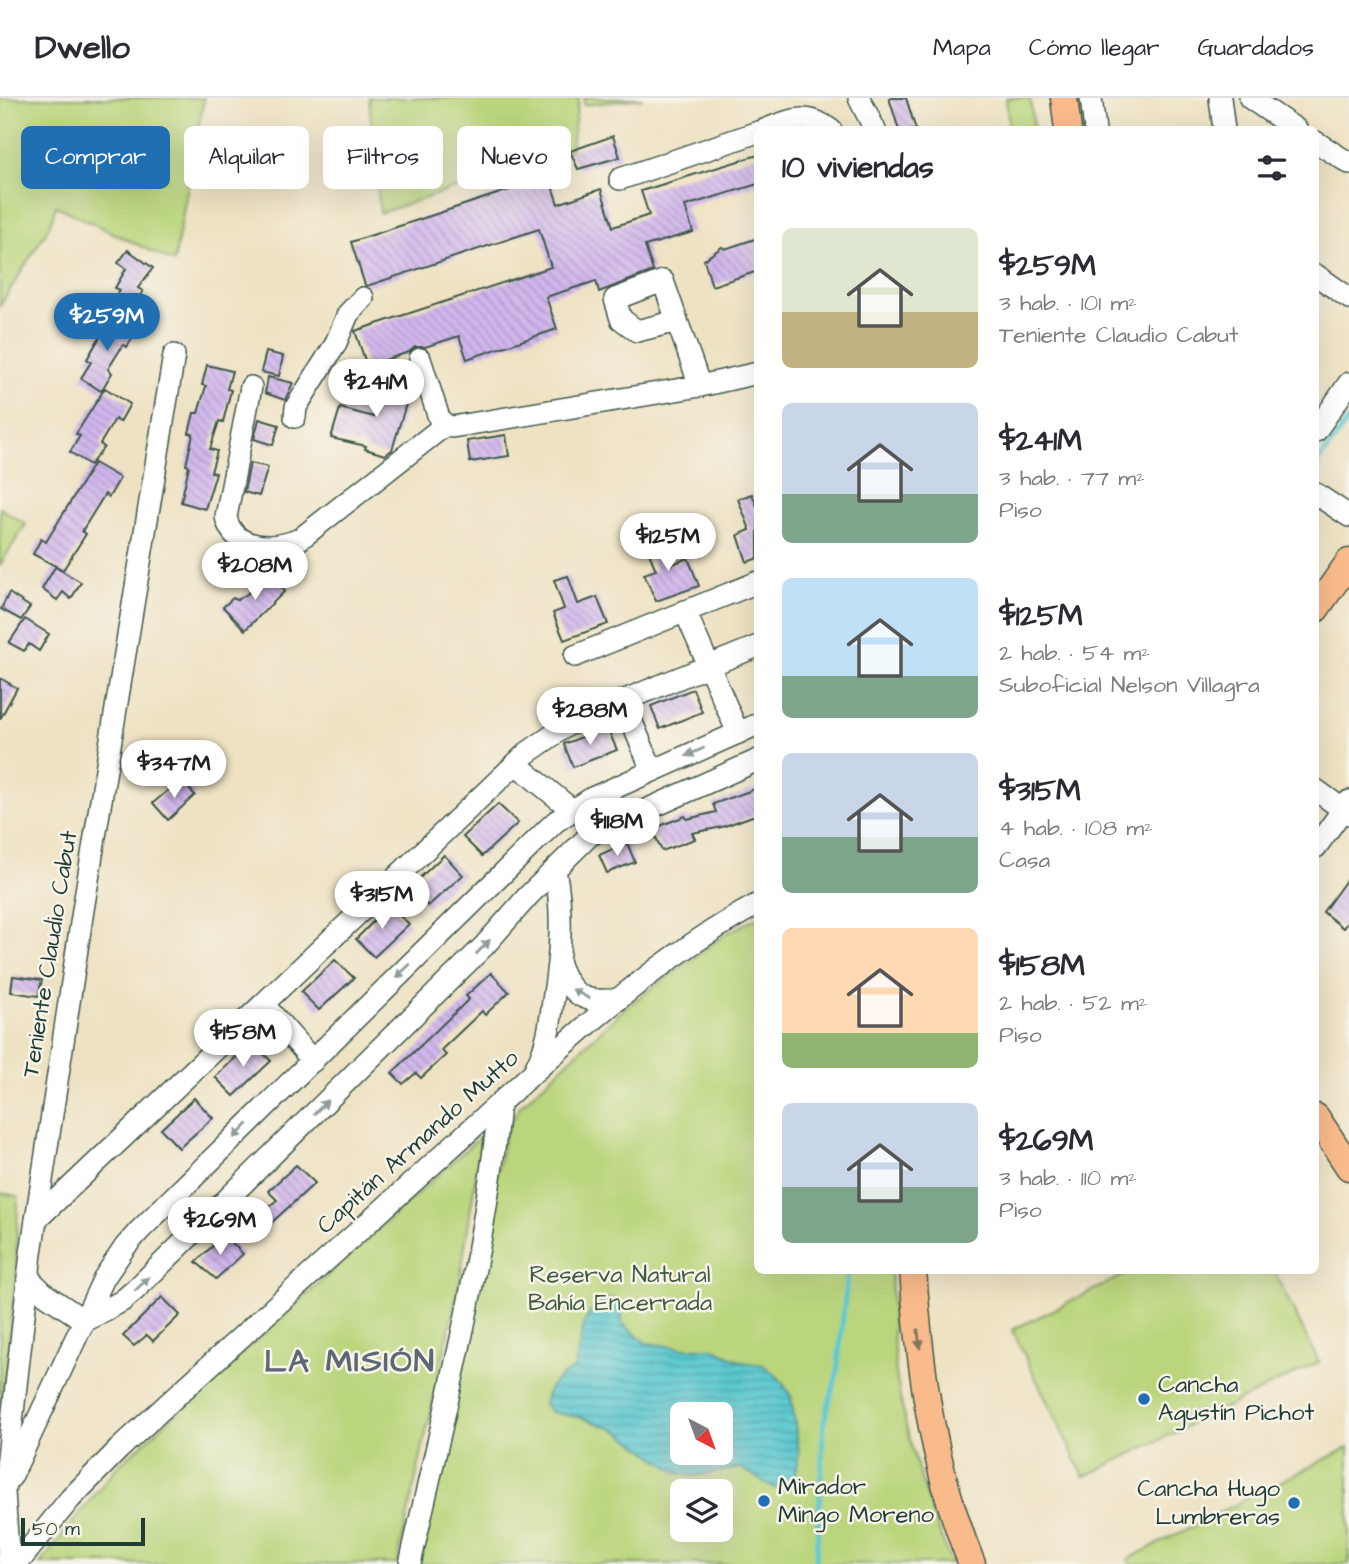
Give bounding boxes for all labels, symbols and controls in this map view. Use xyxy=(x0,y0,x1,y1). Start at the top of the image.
text: Dwello xyxy=(35,25,130,71)
text: Mapa xyxy=(933,31,991,65)
text: Cómo llegar xyxy=(1029,31,1159,65)
text: Guardados xyxy=(1197,31,1314,65)
chip: Comprar xyxy=(21,126,170,189)
chip: Alquilar xyxy=(184,126,309,189)
chip: Filtros xyxy=(323,126,443,189)
chip: Nuevo xyxy=(457,126,571,189)
text: 10 viviendas xyxy=(782,147,934,189)
icon: filters xyxy=(1253,149,1291,187)
text: $259M xyxy=(999,245,1096,287)
icon: home xyxy=(838,256,922,340)
text: 3 hab. · 101 m² xyxy=(999,287,1137,319)
pin: $259M xyxy=(58,294,156,353)
text: $259M xyxy=(70,300,144,332)
text: Teniente Claudio Cabut xyxy=(999,319,1238,351)
pin: $241M xyxy=(327,360,425,419)
text: $241M xyxy=(344,366,408,398)
text: $241M xyxy=(999,420,1082,462)
icon: home xyxy=(838,431,922,515)
text: 3 hab. · 77 m² xyxy=(999,462,1145,494)
text: Piso xyxy=(999,494,1042,526)
pin: $125M xyxy=(619,514,717,573)
text: $125M xyxy=(636,520,700,552)
pin: $208M xyxy=(206,542,304,602)
text: $208M xyxy=(218,549,292,581)
text: $125M xyxy=(999,595,1083,637)
icon: home xyxy=(838,606,922,690)
text: 2 hab. · 54 m² xyxy=(999,637,1150,669)
text: Suboficial Nelson Villagra xyxy=(999,669,1260,701)
pin: $288M xyxy=(541,688,639,747)
text: $288M xyxy=(553,694,627,726)
pin: $347M xyxy=(125,740,223,800)
one-way arrow xyxy=(684,746,705,757)
text: $347M xyxy=(137,747,211,779)
text: $315M xyxy=(999,770,1081,812)
icon: home xyxy=(838,781,922,865)
pin: $118M xyxy=(568,798,666,858)
text: $118M xyxy=(591,805,643,837)
text: 4 hab. · 108 m² xyxy=(999,812,1153,844)
street label: Teniente Claudio Cabut xyxy=(14,828,86,1080)
text: Casa xyxy=(999,844,1050,876)
pin: $315M xyxy=(333,872,431,931)
text: $315M xyxy=(351,878,413,910)
one-way arrow xyxy=(474,938,491,955)
text: $158M xyxy=(999,945,1085,987)
icon: home xyxy=(838,956,922,1040)
one-way arrow xyxy=(395,963,412,980)
text: 2 hab. · 52 m² xyxy=(999,987,1147,1019)
one-way arrow xyxy=(572,988,591,1000)
pin: $158M xyxy=(194,1010,292,1069)
text: $158M xyxy=(210,1016,276,1048)
text: Piso xyxy=(999,1019,1042,1051)
street label: Capitán Armando Mutto xyxy=(309,1042,527,1242)
one-way arrow xyxy=(312,1099,329,1115)
text: $269M xyxy=(999,1120,1094,1162)
one-way arrow xyxy=(233,1122,250,1139)
icon: home xyxy=(838,1131,922,1215)
text: 3 hab. · 110 m² xyxy=(999,1162,1137,1194)
text: Piso xyxy=(999,1194,1042,1226)
pin: $269M xyxy=(171,1198,269,1257)
text: $269M xyxy=(184,1204,256,1236)
park label: Reserva Natural Bahía Encerrada xyxy=(528,1258,712,1320)
one-way arrow xyxy=(133,1275,150,1292)
one-way arrow xyxy=(913,1328,924,1350)
district label: LA MISIÓN xyxy=(264,1339,436,1384)
place label: Cancha Agustín Pichot xyxy=(1158,1368,1314,1431)
marker: Cancha Agustín Pichot xyxy=(1136,1391,1152,1407)
north arrow xyxy=(670,1402,733,1465)
map controls xyxy=(670,1402,733,1542)
place label: Mirador Mingo Moreno xyxy=(778,1470,935,1533)
place label: Cancha Hugo Lumbreras xyxy=(1137,1472,1281,1534)
button: layers xyxy=(670,1479,733,1542)
marker: Mirador Mingo Moreno xyxy=(756,1493,772,1509)
marker: Cancha Hugo Lumbreras xyxy=(1286,1495,1302,1511)
scale bar xyxy=(21,1515,145,1547)
text: 50 m xyxy=(32,1516,80,1543)

